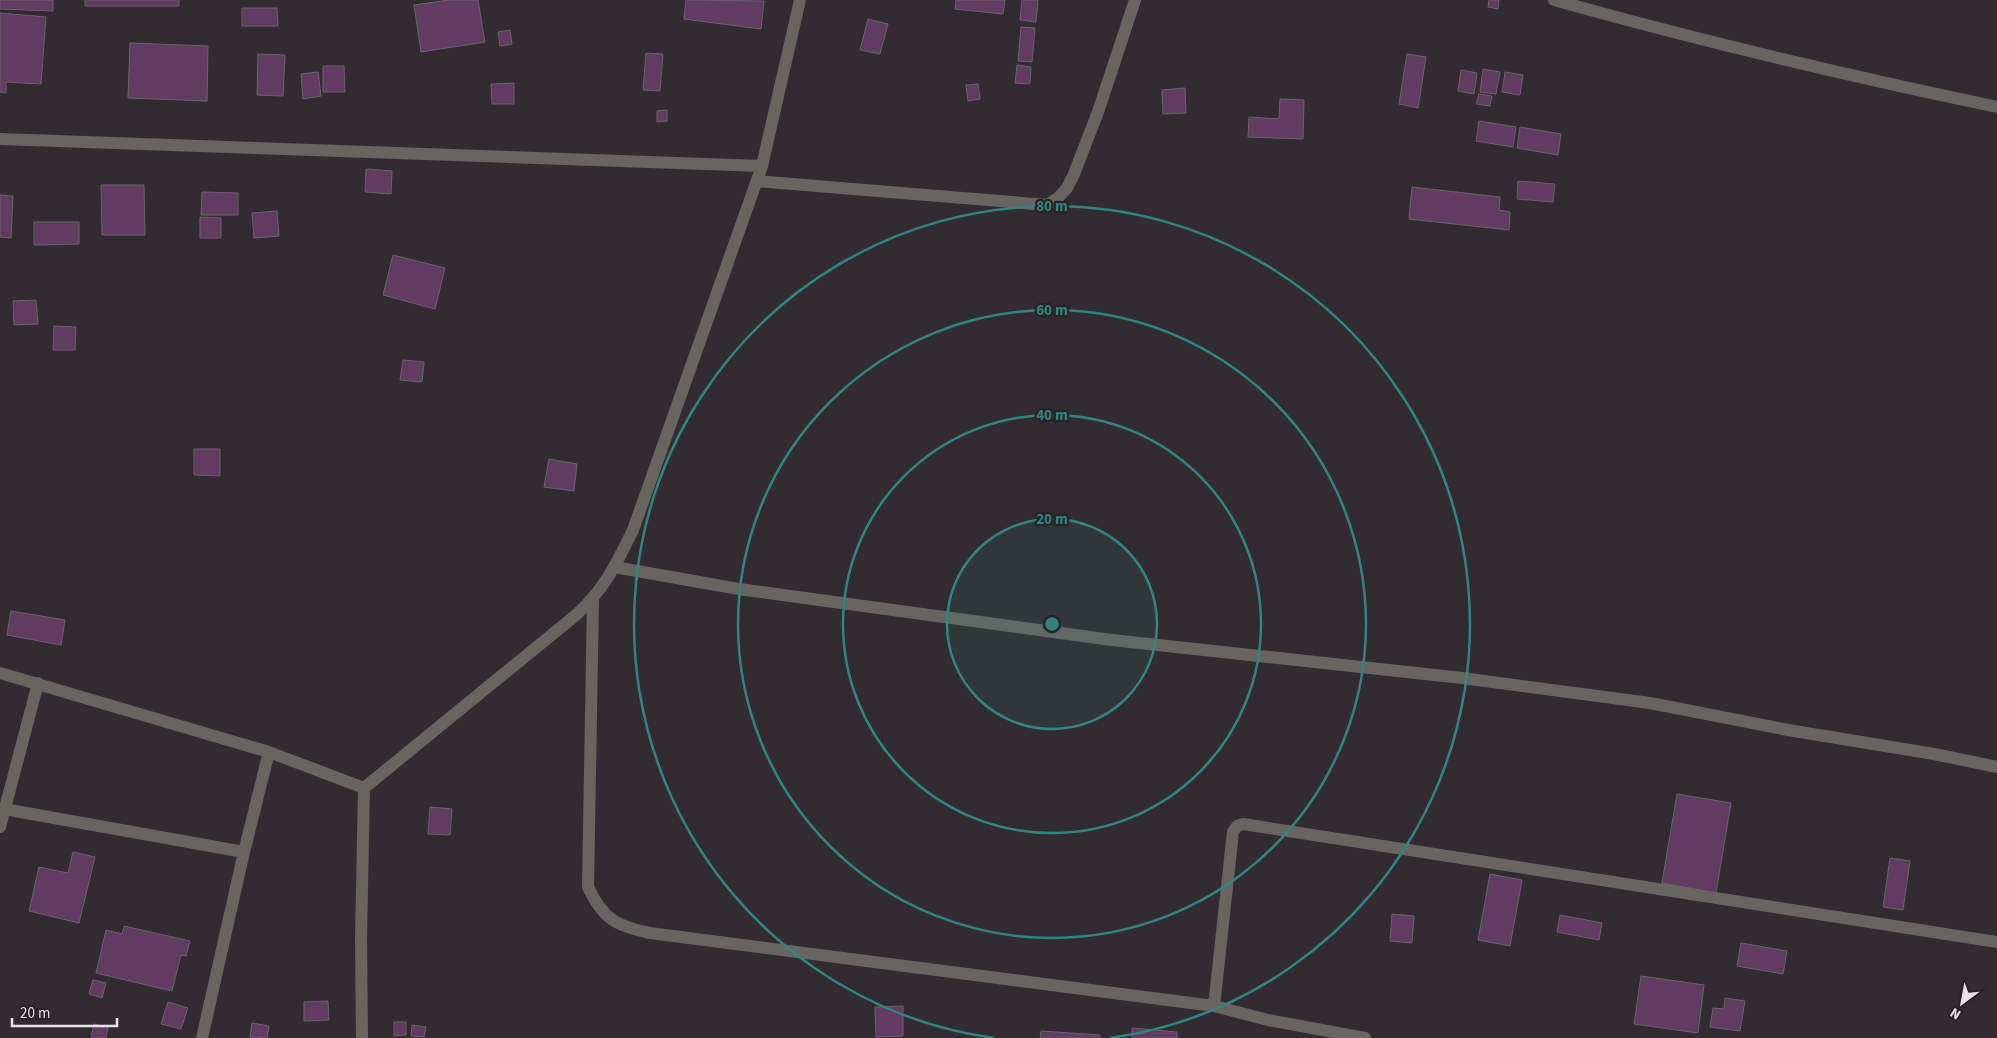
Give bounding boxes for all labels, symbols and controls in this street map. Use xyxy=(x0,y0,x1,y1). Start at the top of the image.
text: 80 m xyxy=(1036,196,1068,217)
text: 60 m xyxy=(1036,300,1068,321)
text: 40 m xyxy=(1036,405,1068,426)
text: 20 m xyxy=(1036,509,1068,530)
centre of rings xyxy=(1043,615,1061,633)
north arrow xyxy=(1937,978,1987,1028)
scale bar xyxy=(12,996,118,1028)
text: N xyxy=(1946,1002,1965,1024)
text: 20 m xyxy=(20,1003,50,1024)

